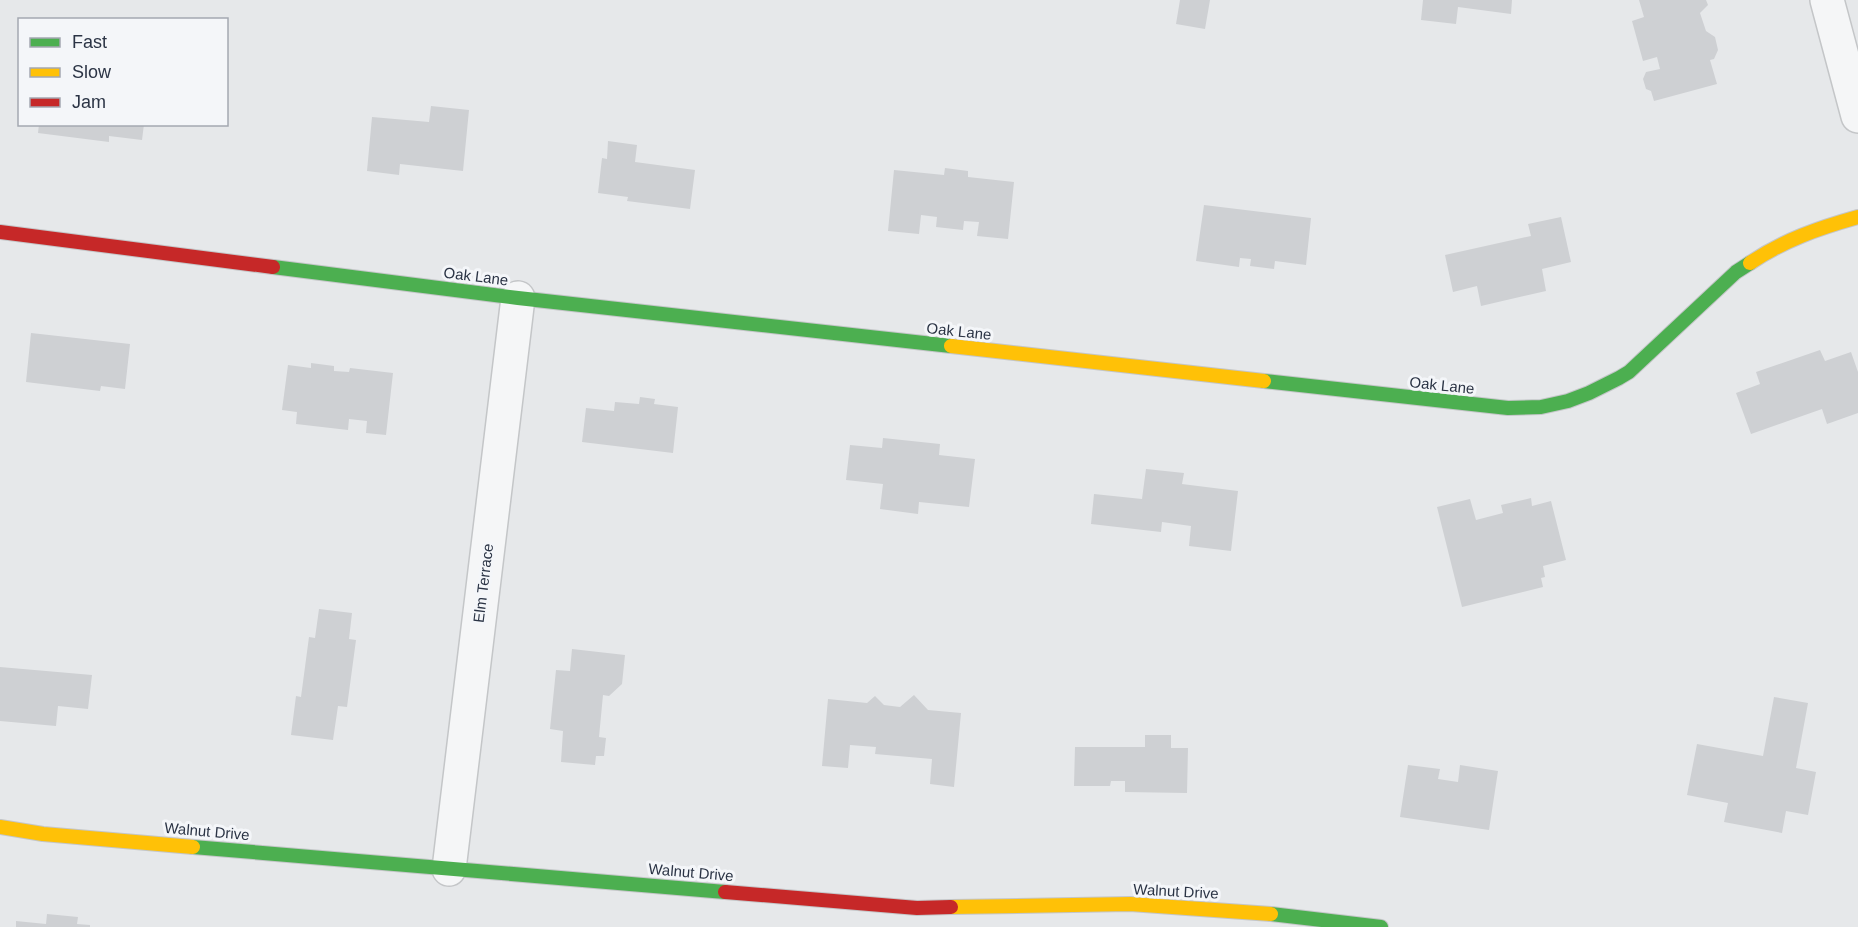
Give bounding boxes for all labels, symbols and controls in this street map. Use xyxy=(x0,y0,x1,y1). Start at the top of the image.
legend xyxy=(18,18,228,126)
text: Fast xyxy=(72,32,107,52)
text: Slow xyxy=(72,62,112,82)
text: Jam xyxy=(72,92,106,112)
street label: Oak Lane xyxy=(443,264,509,288)
street label: Oak Lane xyxy=(926,319,992,343)
street label: Oak Lane xyxy=(1409,373,1475,397)
street label: Elm Terrace xyxy=(470,542,496,624)
street label: Walnut Drive xyxy=(164,819,250,843)
street label: Walnut Drive xyxy=(648,860,734,884)
street label: Walnut Drive xyxy=(1133,880,1219,902)

